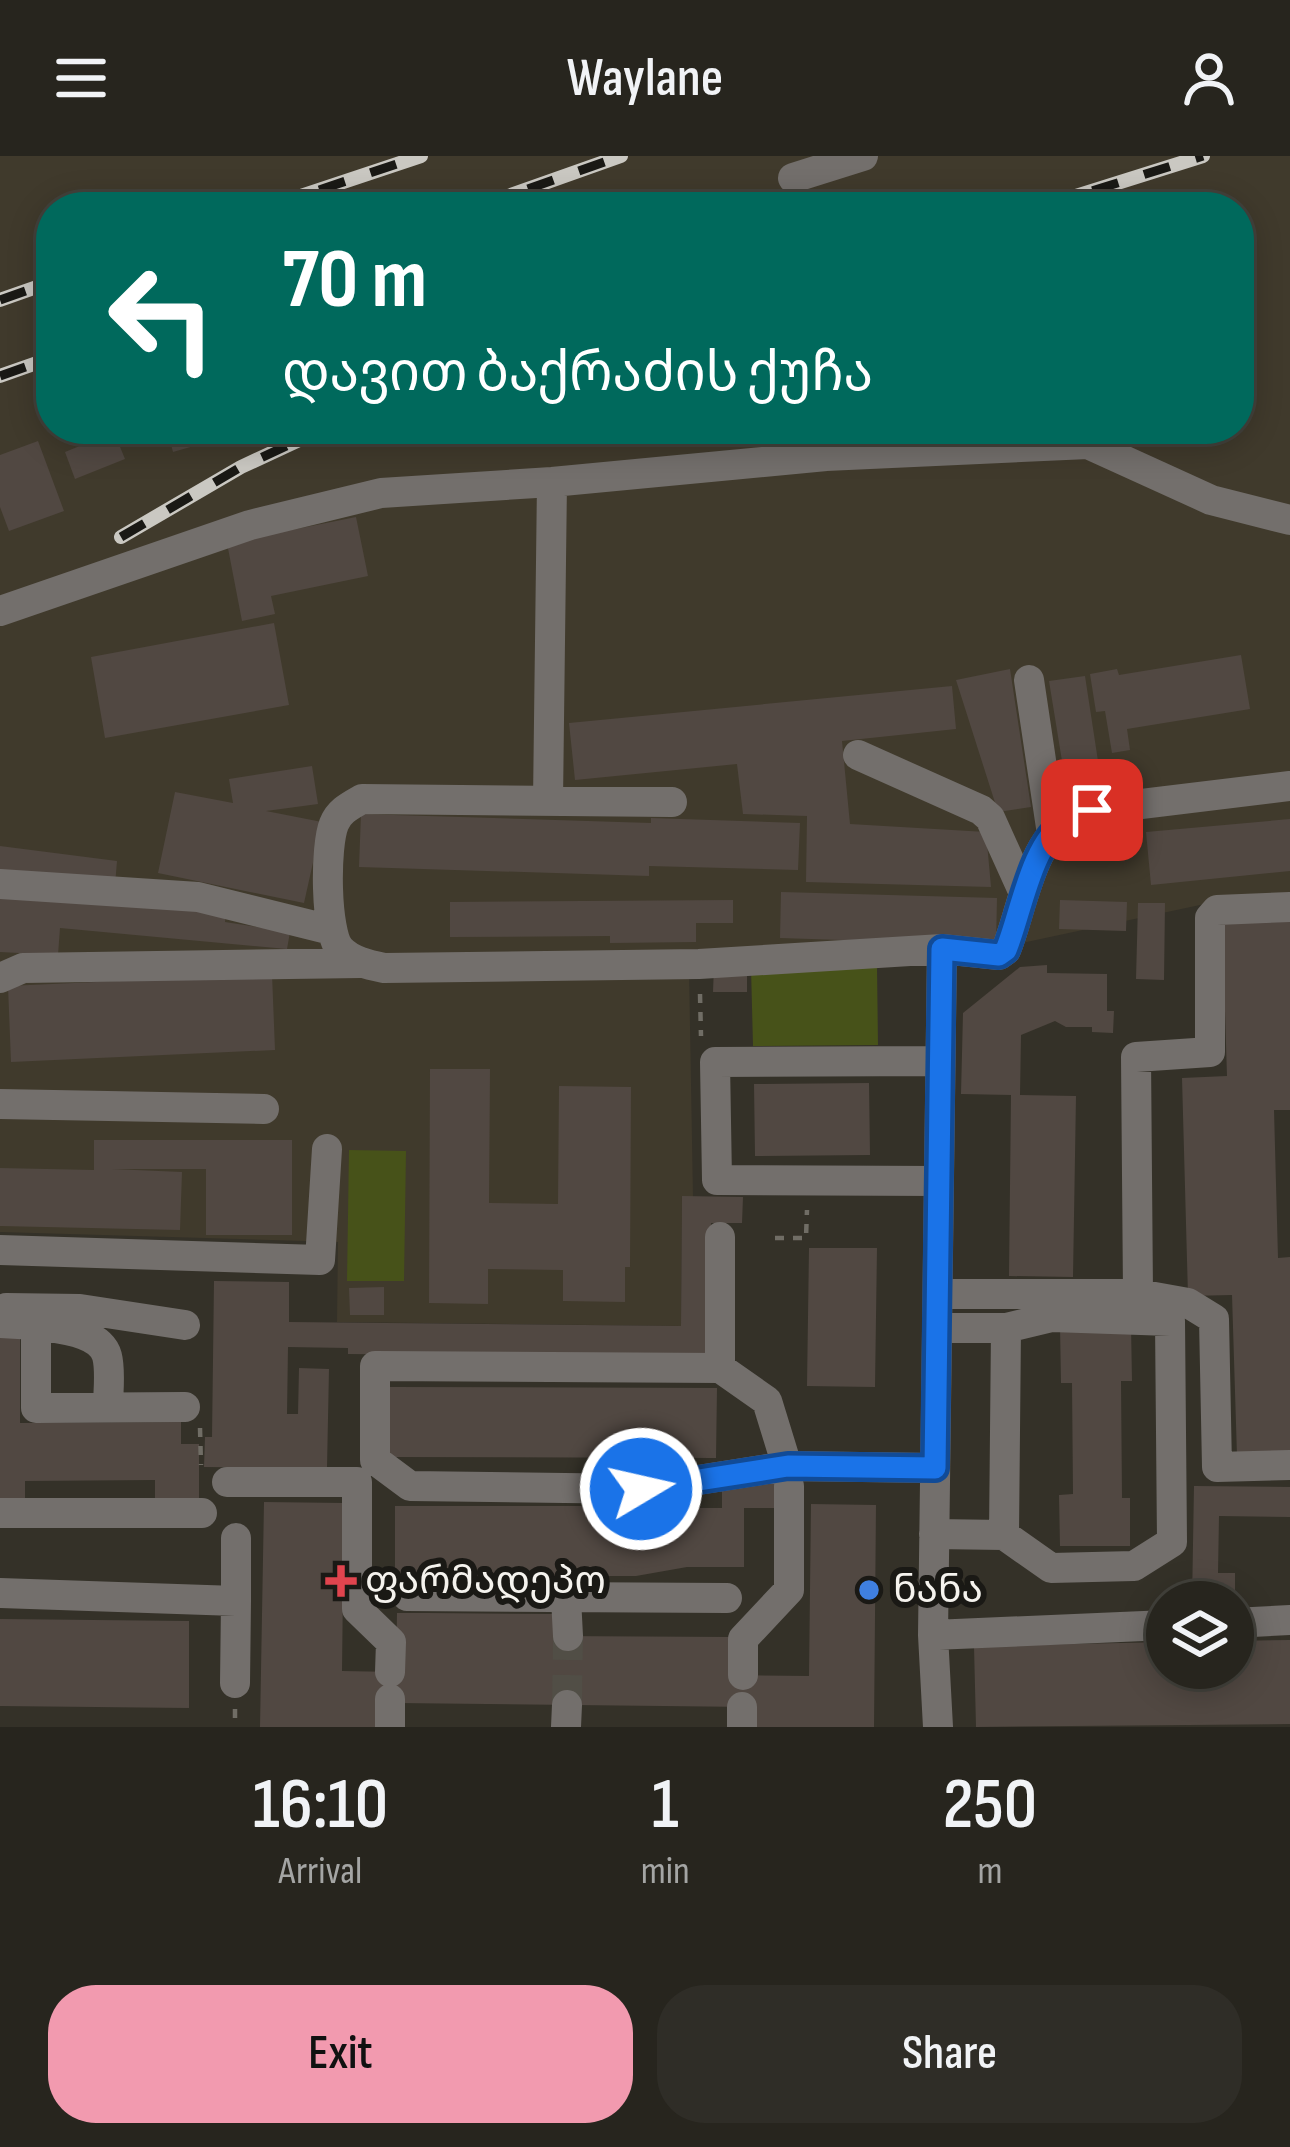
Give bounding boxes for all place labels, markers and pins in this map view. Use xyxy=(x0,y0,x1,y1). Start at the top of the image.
pin xyxy=(1041,759,1143,861)
place label: ფარმადეპო xyxy=(365,1558,606,1605)
place label: ნანა xyxy=(893,1567,983,1614)
marker: ფარმადეპო xyxy=(328,1568,354,1594)
marker: ნანა xyxy=(856,1577,882,1603)

